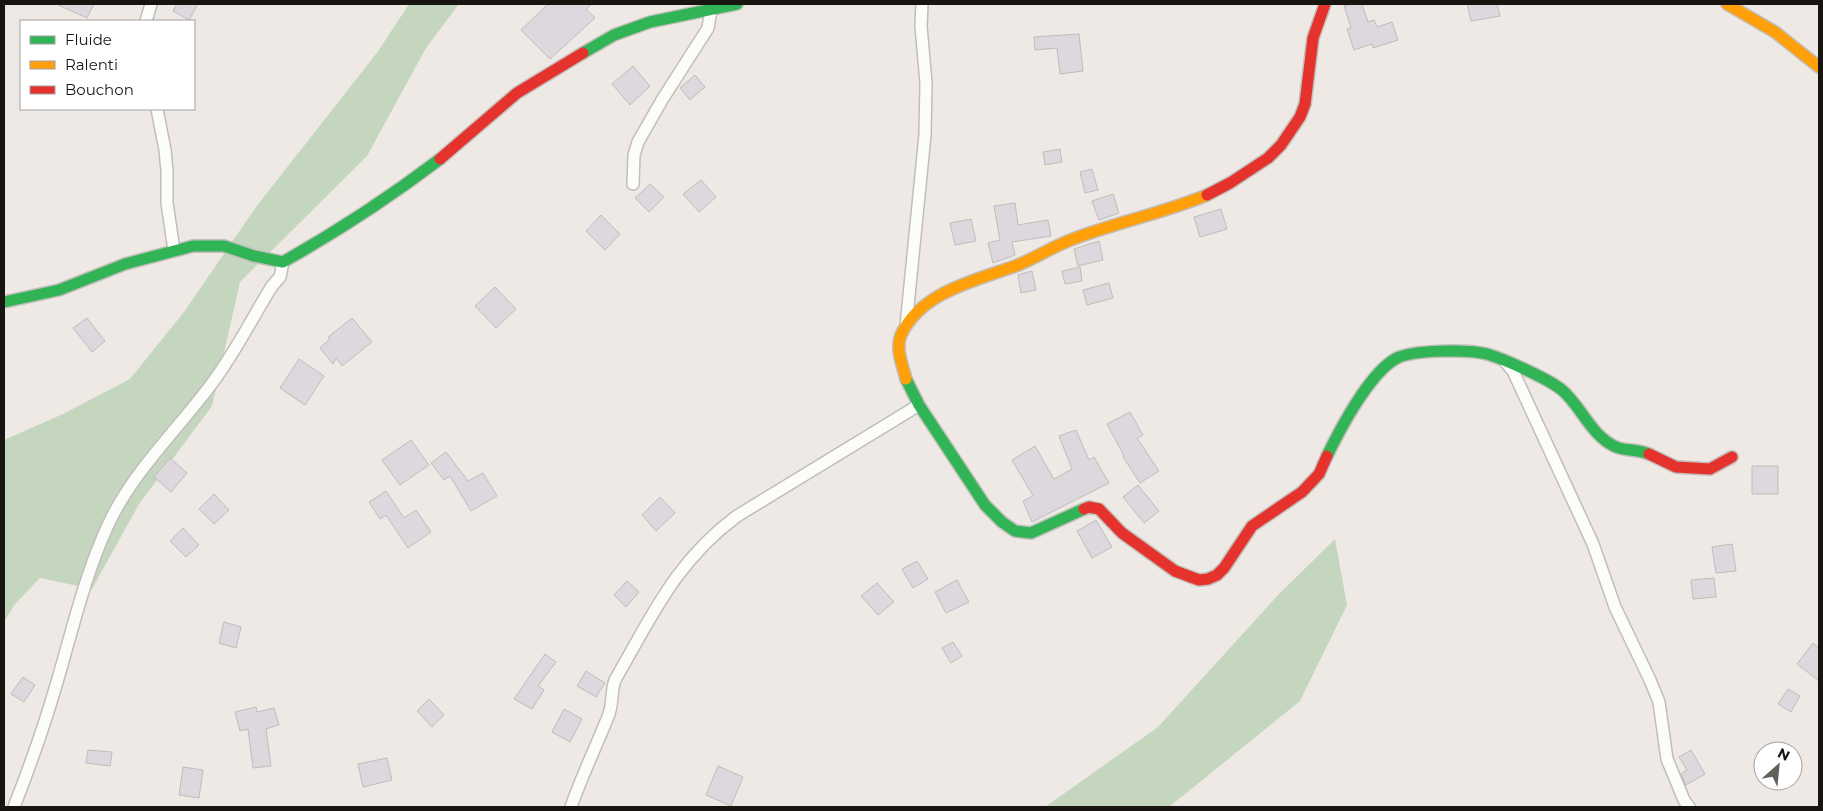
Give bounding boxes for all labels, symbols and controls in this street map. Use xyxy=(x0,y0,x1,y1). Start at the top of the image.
legend xyxy=(20,20,195,110)
text: Fluide xyxy=(65,30,112,49)
text: Ralenti xyxy=(65,55,118,74)
text: Bouchon xyxy=(65,80,134,99)
north arrow xyxy=(1753,741,1803,791)
text: N xyxy=(1775,744,1793,765)

